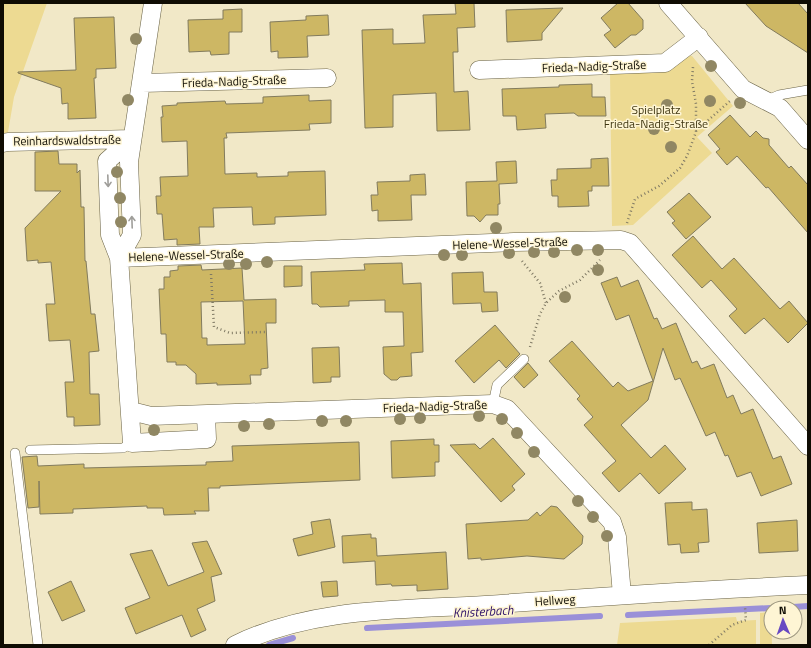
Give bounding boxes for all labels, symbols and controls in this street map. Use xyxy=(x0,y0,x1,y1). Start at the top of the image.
street label: Frieda-Nadig-Straße xyxy=(542,55,646,77)
street label: Frieda-Nadig-Straße xyxy=(182,70,286,92)
park label: Spielplatz Frieda-Nadig-Straße xyxy=(604,100,708,133)
street label: Reinhardswaldstraße xyxy=(13,130,121,150)
one-way arrow xyxy=(104,174,112,187)
one-way arrow xyxy=(128,216,135,229)
street label: Helene-Wessel-Straße xyxy=(452,231,568,255)
street label: Helene-Wessel-Straße xyxy=(128,243,244,267)
street label: Frieda-Nadig-Straße xyxy=(383,395,487,417)
street label: Hellweg xyxy=(534,589,576,611)
water label: Knisterbach xyxy=(452,599,514,623)
north arrow xyxy=(763,600,803,640)
text: N xyxy=(779,602,787,618)

